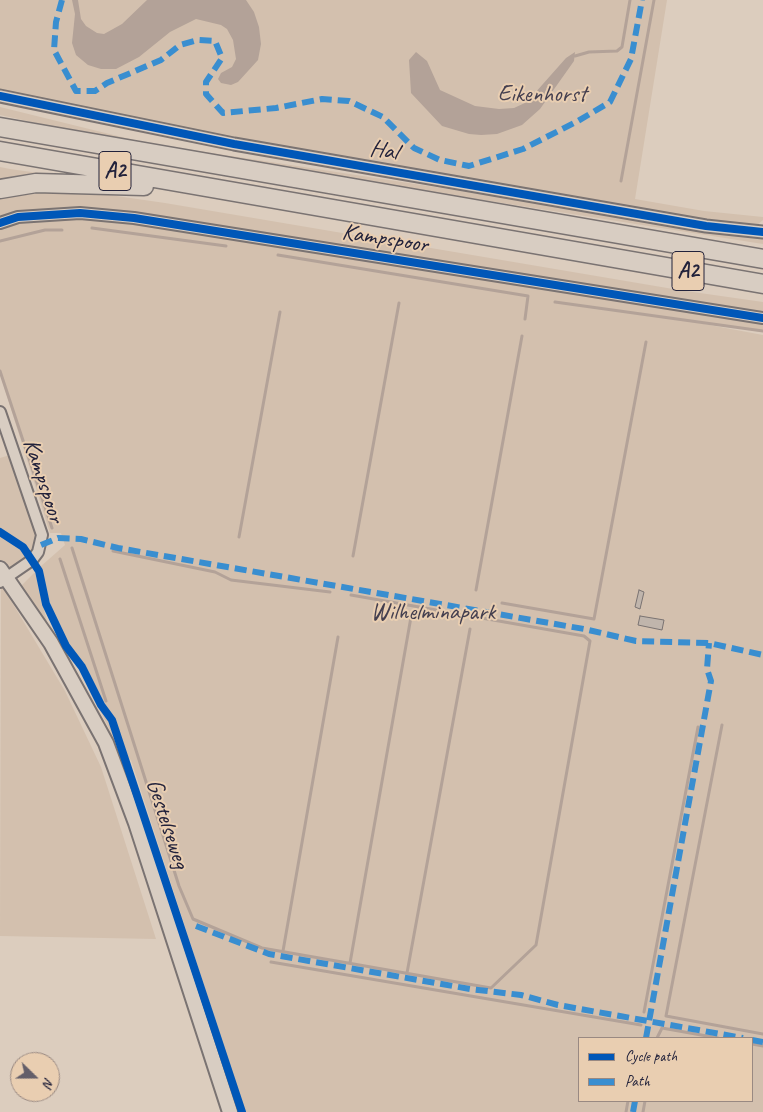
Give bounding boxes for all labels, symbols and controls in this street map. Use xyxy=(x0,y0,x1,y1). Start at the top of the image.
park label: Eikenhorst xyxy=(498,81,586,109)
street label: Hal xyxy=(368,134,400,168)
road number: A2 xyxy=(99,152,131,190)
street label: Kampspoor xyxy=(340,218,430,260)
road number: A2 xyxy=(672,252,704,290)
street label: Kampspoor xyxy=(16,435,70,527)
park label: Wilhelminapark xyxy=(371,599,495,627)
street label: Gestelseweg xyxy=(139,776,195,872)
legend xyxy=(578,1037,753,1102)
text: Cycle path xyxy=(625,1047,677,1066)
north arrow xyxy=(10,1052,60,1102)
text: Path xyxy=(625,1072,650,1091)
text: N xyxy=(39,1075,58,1090)

